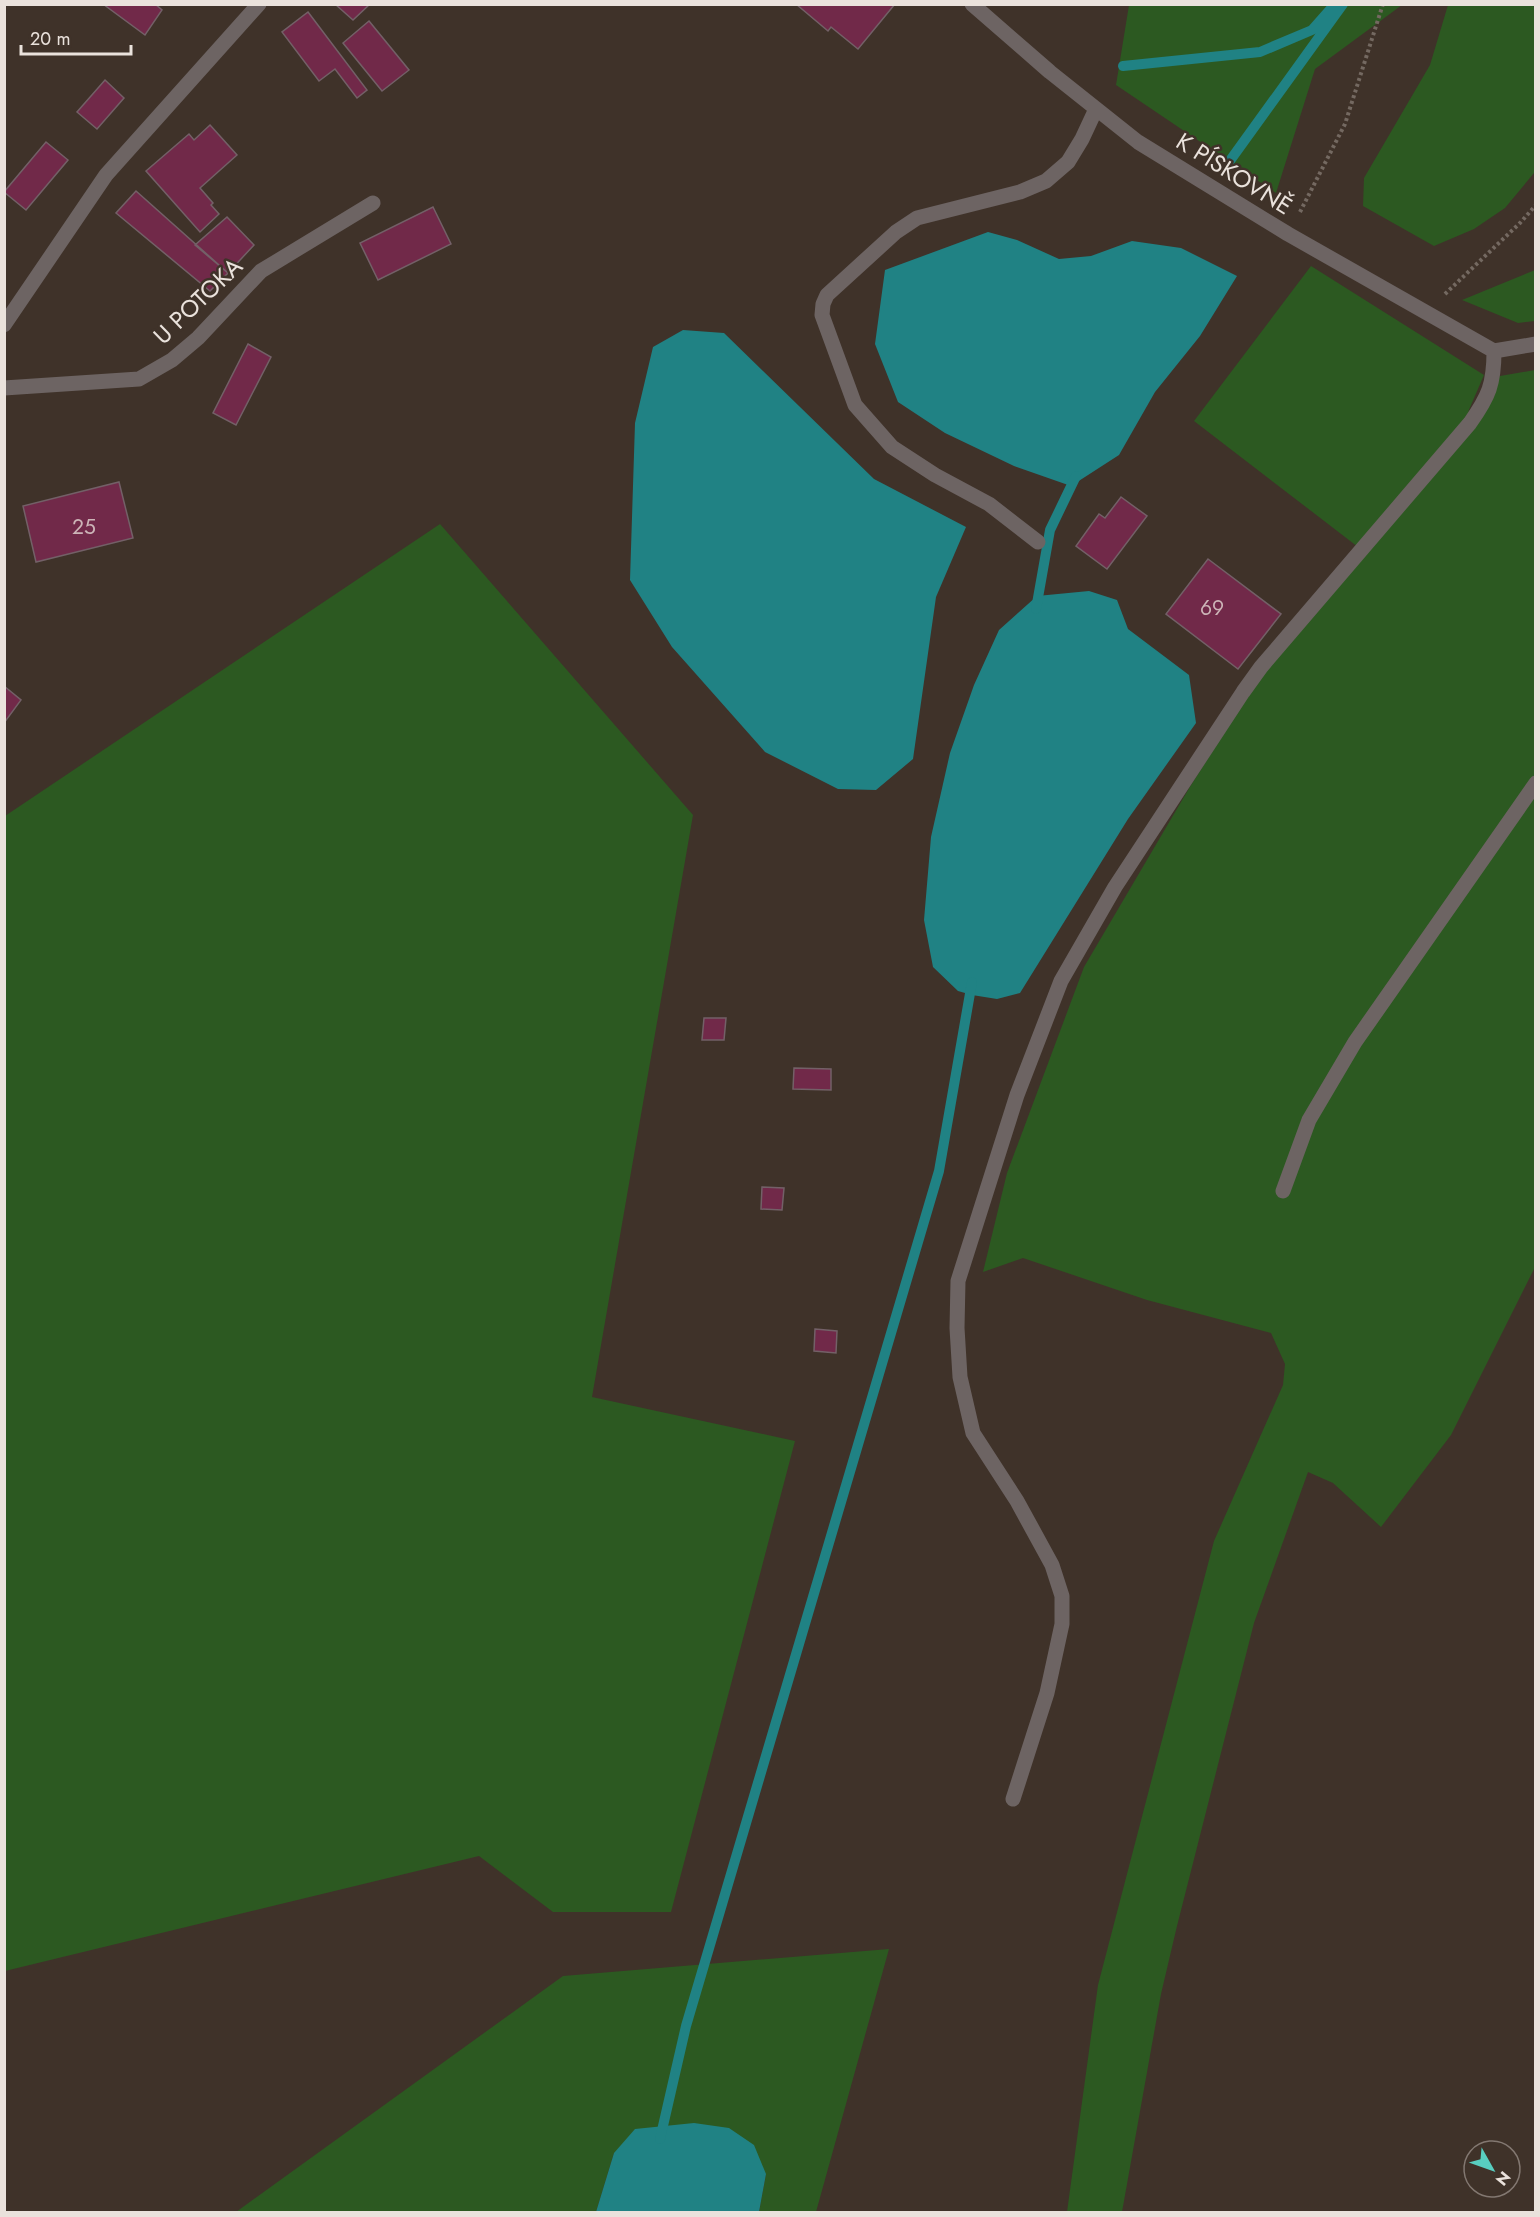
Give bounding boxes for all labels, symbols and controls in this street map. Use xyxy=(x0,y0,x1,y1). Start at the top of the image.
scale bar xyxy=(21,18,130,56)
text: 20 m xyxy=(30,26,70,52)
street label: K PÍSKOVNĚ xyxy=(1169,124,1299,223)
street label: U POTOKA xyxy=(145,249,250,352)
house number: 25 xyxy=(72,512,96,542)
house number: 69 xyxy=(1200,593,1224,623)
north arrow xyxy=(1462,2139,1522,2199)
text: N xyxy=(1490,2166,1516,2191)

